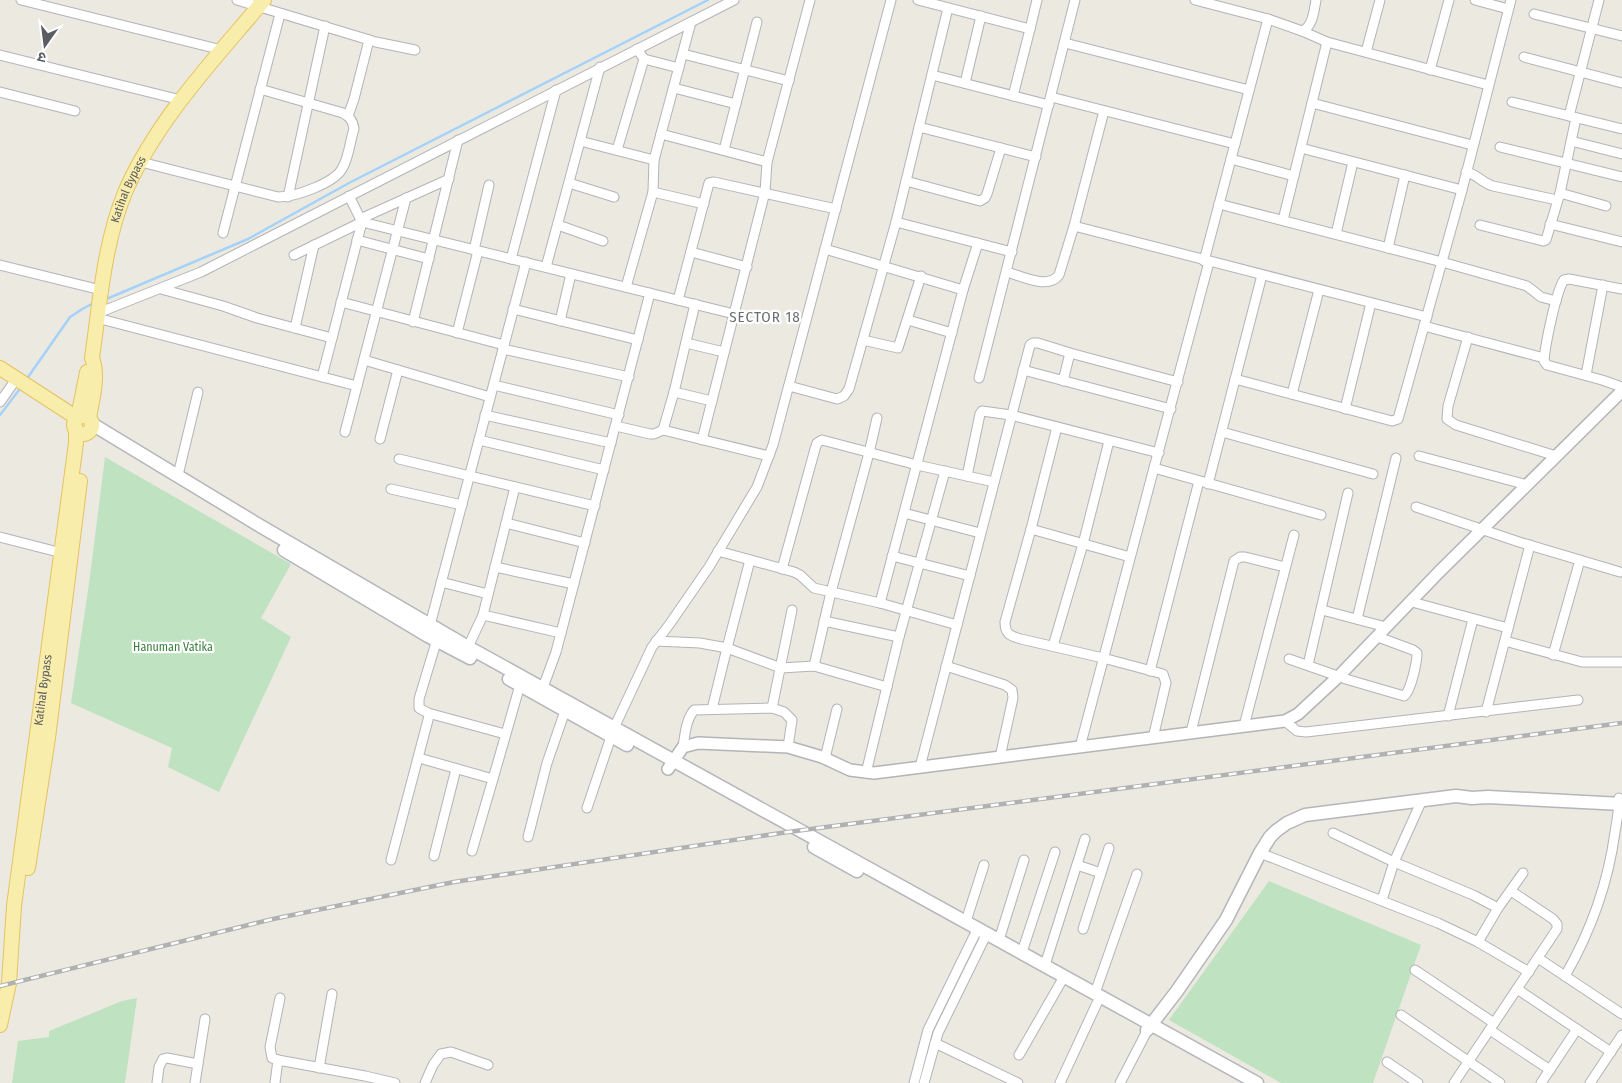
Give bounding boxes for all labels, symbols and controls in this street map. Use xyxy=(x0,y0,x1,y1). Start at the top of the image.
north arrow xyxy=(20,20,70,70)
text: उ xyxy=(35,48,48,66)
street label: Katihal Bypass xyxy=(108,154,149,224)
district label: SECTOR 18 xyxy=(729,308,801,326)
park label: Hanuman Vatika xyxy=(133,640,213,654)
street label: Katihal Bypass xyxy=(31,654,55,726)

